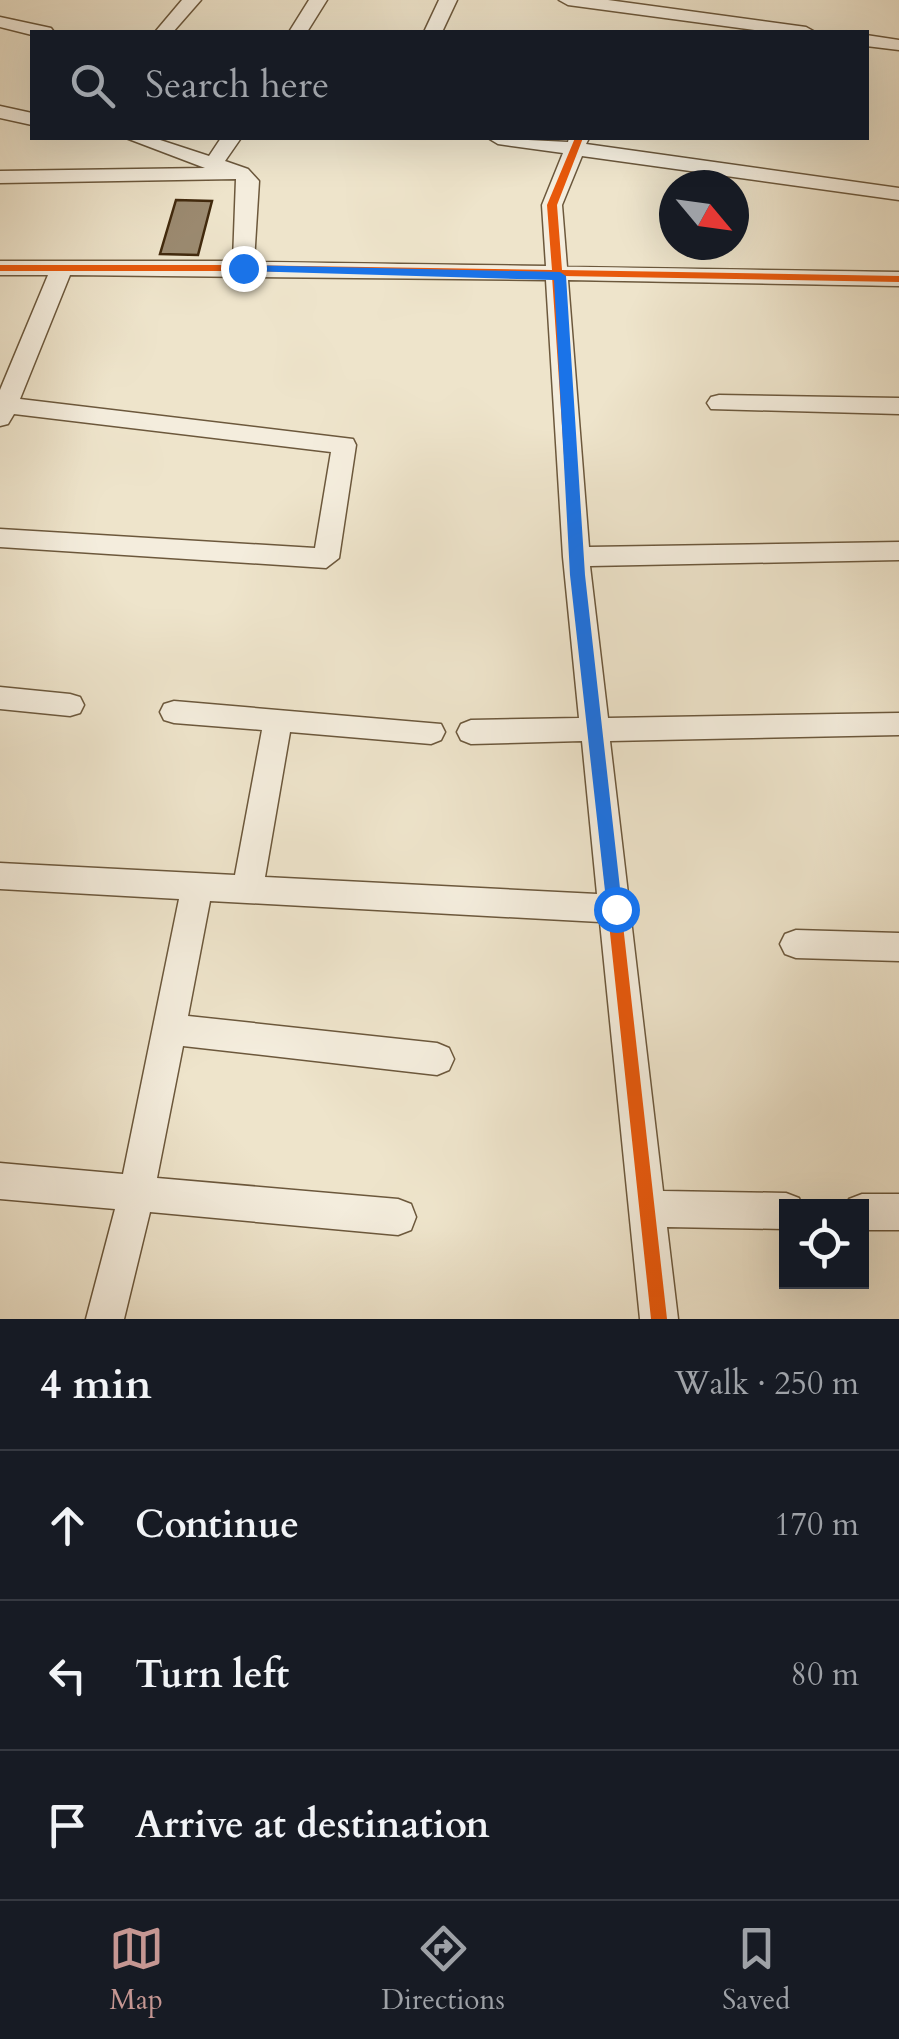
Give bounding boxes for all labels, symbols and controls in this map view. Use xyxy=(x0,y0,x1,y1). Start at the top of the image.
search box xyxy=(30,30,869,140)
icon: search xyxy=(65,58,120,113)
text: Search here xyxy=(145,59,329,111)
north arrow xyxy=(659,170,749,260)
route end xyxy=(221,246,267,292)
route start xyxy=(594,887,640,933)
map controls xyxy=(779,1199,869,1289)
button: locate xyxy=(779,1199,869,1289)
text: 4 min xyxy=(40,1356,152,1413)
text: Walk · 250 m xyxy=(674,1362,859,1406)
icon: ahead xyxy=(40,1498,95,1553)
text: Continue xyxy=(135,1499,299,1551)
text: 170 m xyxy=(774,1503,859,1547)
icon: left xyxy=(40,1648,95,1703)
text: Turn left xyxy=(135,1649,289,1701)
text: 80 m xyxy=(791,1653,859,1697)
icon: arrive xyxy=(40,1798,95,1853)
text: Arrive at destination xyxy=(135,1799,490,1851)
tab: Map xyxy=(109,1921,164,2019)
tab: Directions xyxy=(381,1921,505,2019)
tab: Saved xyxy=(722,1921,790,2019)

